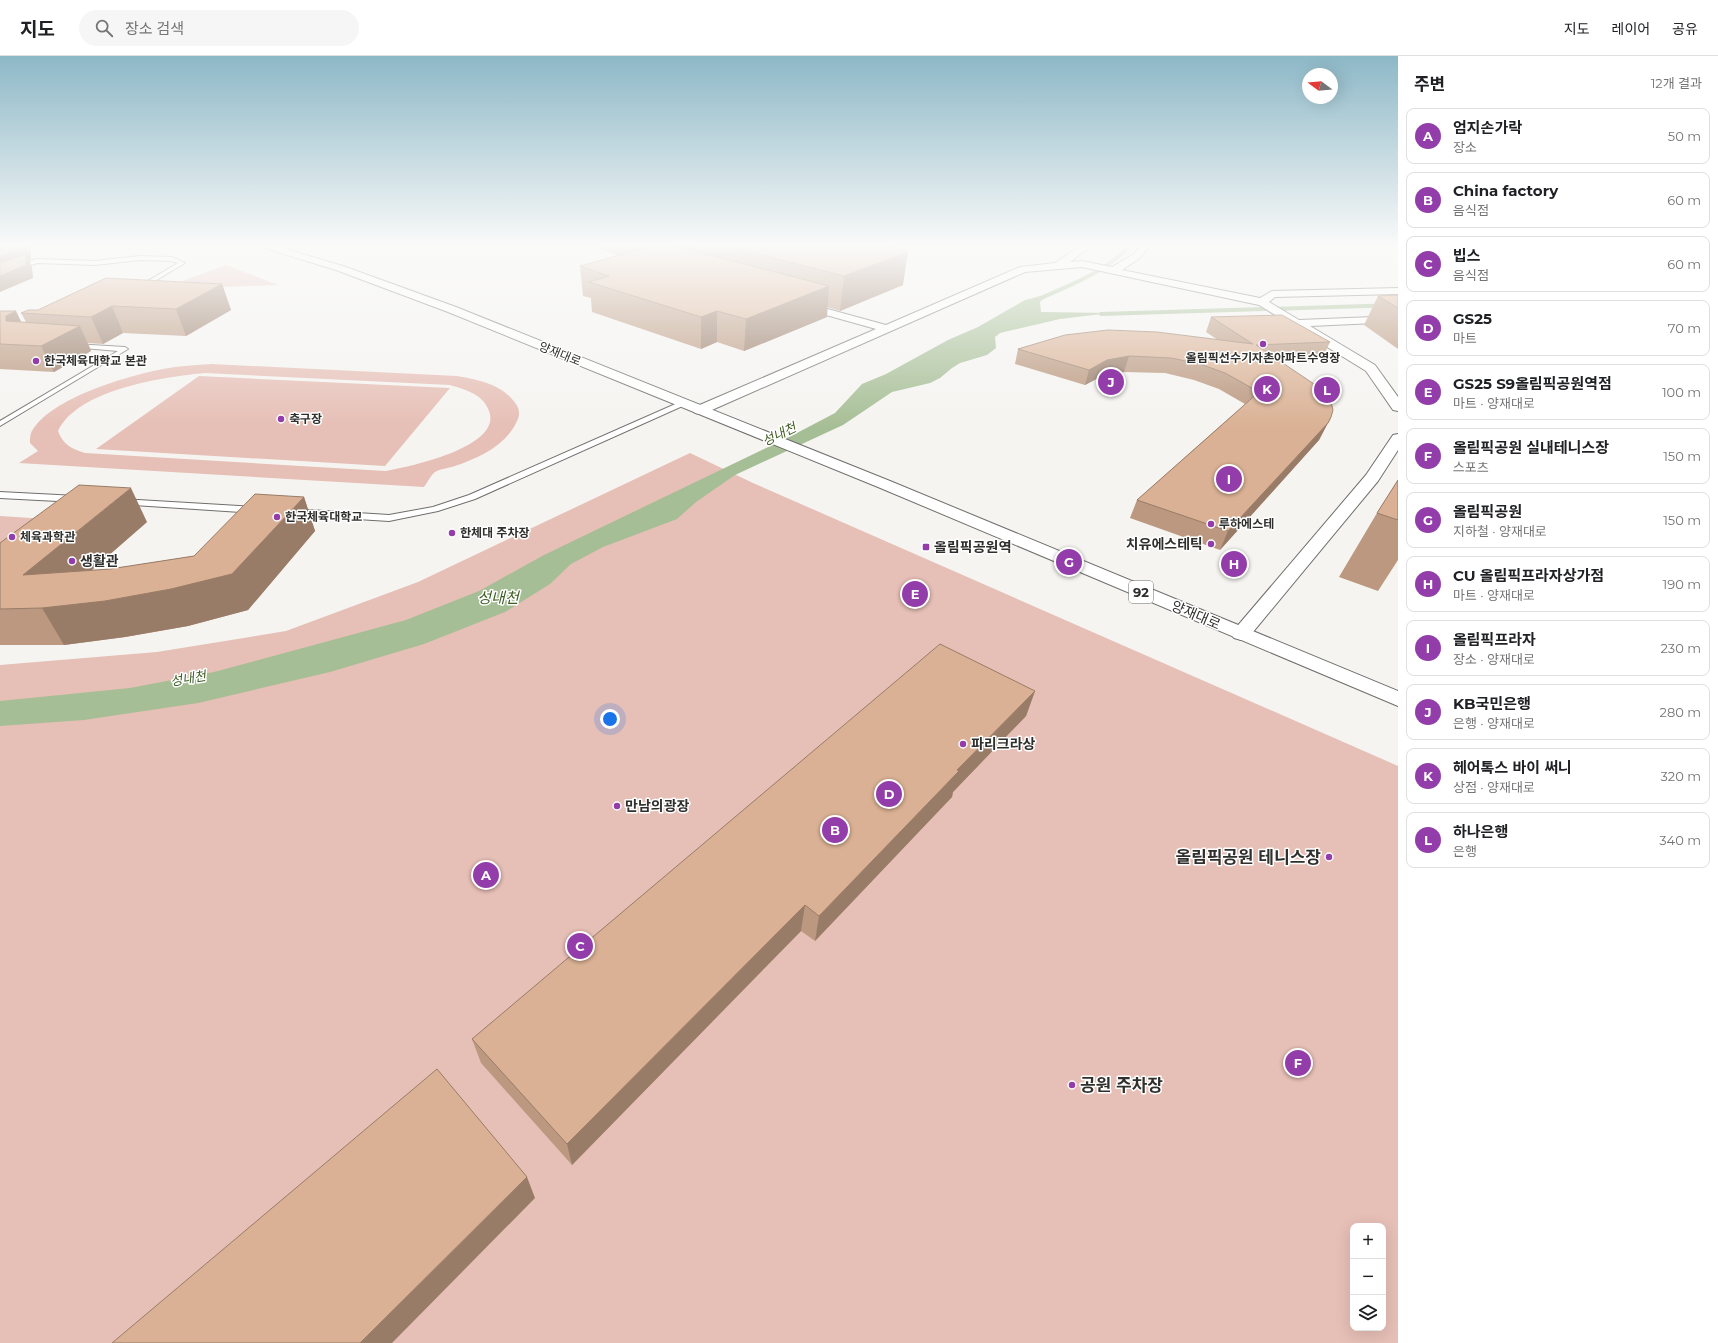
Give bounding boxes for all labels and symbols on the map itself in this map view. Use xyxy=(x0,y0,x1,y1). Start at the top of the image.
north arrow xyxy=(1302,68,1338,104)
street label: 양재대로 xyxy=(537,338,583,369)
marker: 올림픽선수기자촌아파트수영장 xyxy=(1258,339,1268,349)
place label: 올림픽선수기자촌아파트수영장 xyxy=(1186,350,1340,365)
place label: 한국체육대학교 본관 xyxy=(44,353,147,368)
marker: 한국체육대학교 본관 xyxy=(31,356,41,366)
pin: J xyxy=(1098,367,1124,397)
pin: K xyxy=(1254,374,1280,404)
pin: L xyxy=(1314,375,1340,405)
place label: 축구장 xyxy=(289,411,322,426)
marker: 축구장 xyxy=(276,414,286,424)
water label: 성내천 xyxy=(759,418,800,449)
pin: I xyxy=(1216,464,1242,494)
place label: 한국체육대학교 xyxy=(285,509,362,524)
marker: 한국체육대학교 xyxy=(272,512,282,522)
place label: 루하에스테 xyxy=(1219,516,1274,531)
marker: 루하에스테 xyxy=(1206,519,1216,529)
place label: 한체대 주차장 xyxy=(460,525,530,540)
marker: 한체대 주차장 xyxy=(447,528,457,538)
place label: 체육과학관 xyxy=(20,529,75,544)
marker: 체육과학관 xyxy=(7,532,17,542)
place label: 치유에스테틱 xyxy=(1126,535,1203,553)
place label: 올림픽공원역 xyxy=(934,538,1011,556)
marker: 치유에스테틱 xyxy=(1206,539,1216,549)
marker: 올림픽공원역 xyxy=(921,542,931,552)
pin: G xyxy=(1056,547,1082,577)
pin: H xyxy=(1221,549,1247,579)
place label: 생활관 xyxy=(80,552,119,570)
marker: 생활관 xyxy=(67,556,77,566)
pin: E xyxy=(902,579,928,609)
road number: 92 xyxy=(1129,581,1153,603)
water label: 성내천 xyxy=(477,588,521,607)
street label: 양재대로 xyxy=(1169,597,1223,633)
water label: 성내천 xyxy=(169,667,208,689)
your location xyxy=(600,709,620,729)
place label: 파리크라상 xyxy=(971,735,1036,753)
marker: 파리크라상 xyxy=(958,739,968,749)
pin: D xyxy=(876,779,902,809)
place label: 만남의광장 xyxy=(625,797,690,815)
marker: 만남의광장 xyxy=(612,801,622,811)
pin: B xyxy=(822,815,848,845)
place label: 올림픽공원 테니스장 xyxy=(1175,847,1321,867)
marker: 올림픽공원 테니스장 xyxy=(1324,852,1334,862)
pin: A xyxy=(473,860,499,890)
pin: C xyxy=(567,931,593,961)
pin: F xyxy=(1285,1048,1311,1078)
place label: 공원 주차장 xyxy=(1080,1075,1163,1095)
marker: 공원 주차장 xyxy=(1067,1080,1077,1090)

